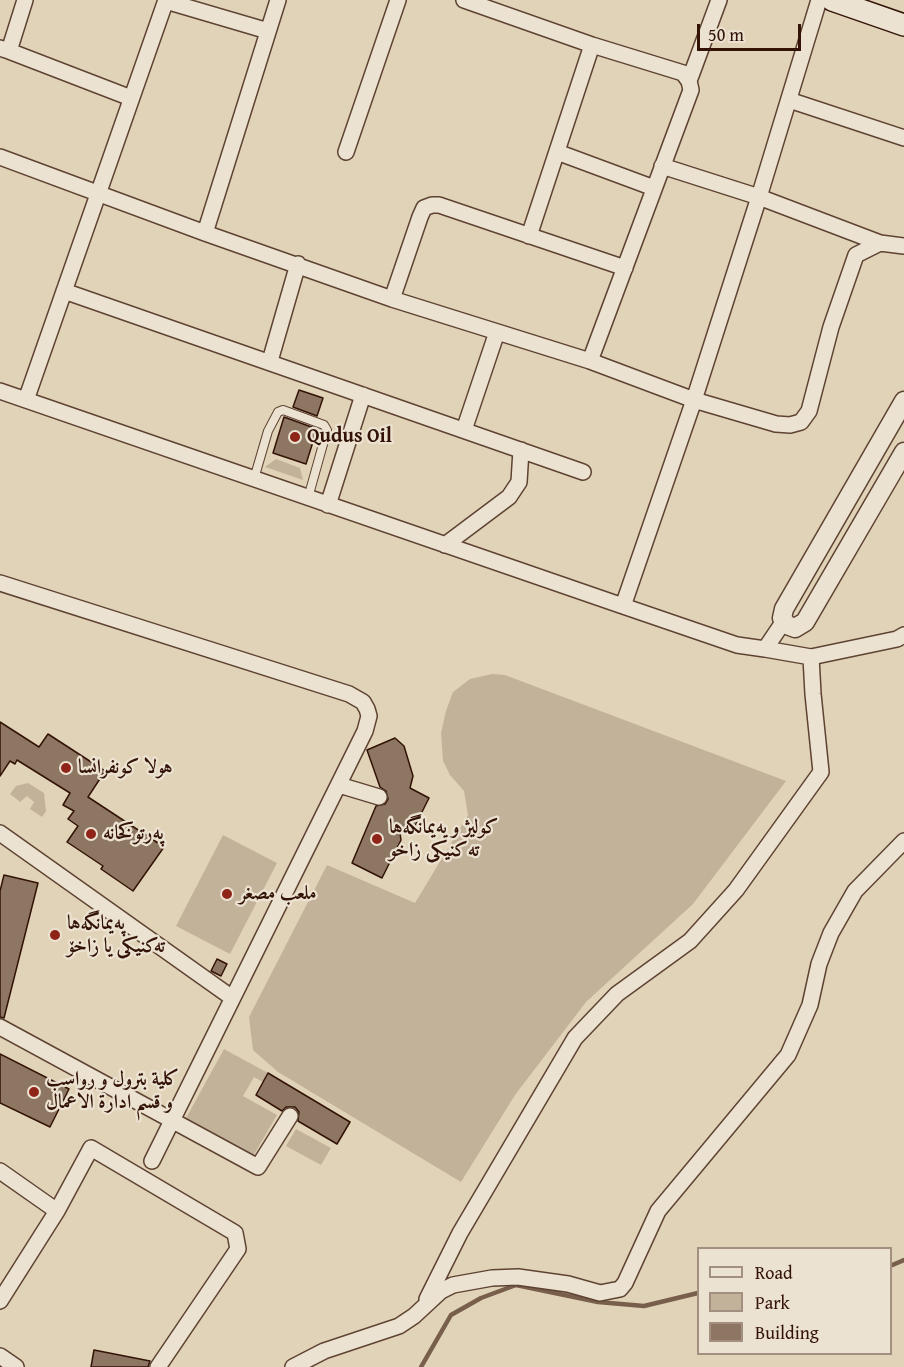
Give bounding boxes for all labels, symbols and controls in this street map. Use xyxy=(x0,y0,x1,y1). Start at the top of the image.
scale bar xyxy=(700,12,804,50)
text: 50 m xyxy=(708,21,744,48)
place label: Qudus Oil xyxy=(307,425,392,449)
marker: Qudus Oil xyxy=(288,430,302,444)
place label: هولا كونفرانسا xyxy=(78,756,173,780)
marker: هولا كونفرانسا xyxy=(59,761,73,775)
place label: كوليژ و په‌يمانگه‌ها ته‌كنيكى زاخو xyxy=(389,816,498,863)
place label: په‌رتوكخانه‌ xyxy=(103,822,164,846)
marker: په‌رتوكخانه‌ xyxy=(84,827,98,841)
marker: كوليژ و په‌يمانگه‌ها ته‌كنيكى زاخو xyxy=(370,832,384,846)
place label: ملعب مصغر xyxy=(239,882,317,906)
marker: ملعب مصغر xyxy=(220,887,234,901)
place label: پەیمانگەها تەکنیکی یا زاخۆ xyxy=(67,912,165,959)
marker: پەیمانگەها تەکنیکی یا زاخۆ xyxy=(48,928,62,942)
place label: كلية بترول و رواسب و قسم ادارة الاعمال xyxy=(46,1068,179,1115)
marker: كلية بترول و رواسب و قسم ادارة الاعمال xyxy=(27,1085,41,1099)
legend xyxy=(697,1247,892,1355)
text: Road xyxy=(755,1259,793,1286)
text: Park xyxy=(755,1289,790,1316)
text: Building xyxy=(755,1319,819,1346)

